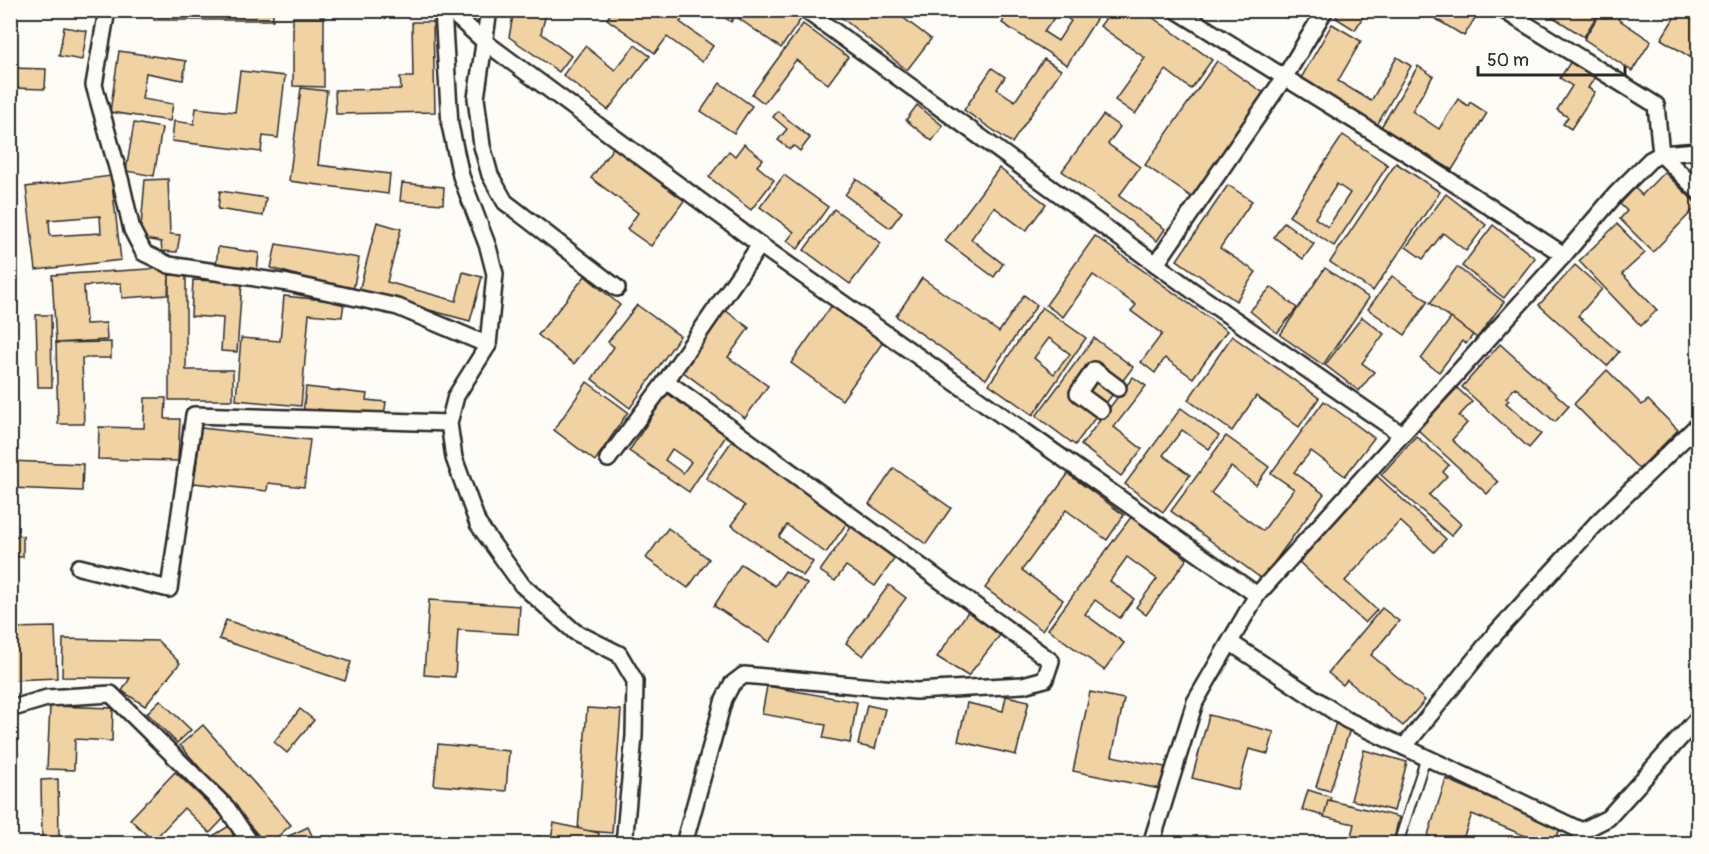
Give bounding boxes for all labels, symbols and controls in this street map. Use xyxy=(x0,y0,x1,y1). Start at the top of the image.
scale bar xyxy=(1478,39,1625,77)
text: 50 m xyxy=(1487,49,1529,72)

